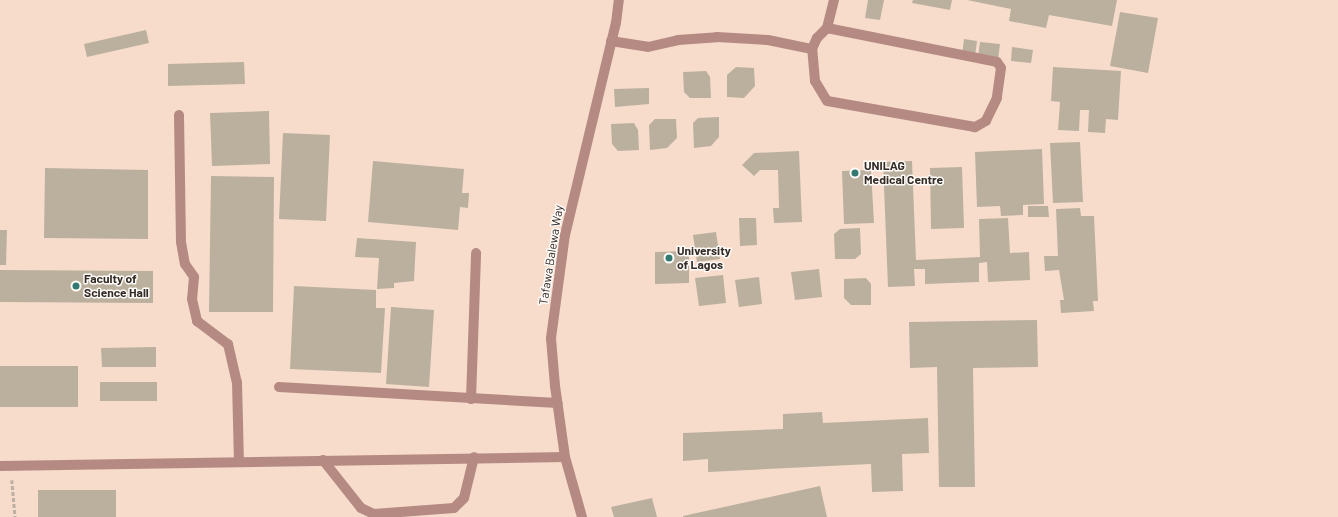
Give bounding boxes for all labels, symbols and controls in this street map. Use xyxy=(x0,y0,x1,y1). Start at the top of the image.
place label: UNILAG Medical Centre xyxy=(864,159,943,187)
marker: UNILAG Medical Centre xyxy=(849,167,861,179)
street label: Tafawa Balewa Way xyxy=(536,204,566,306)
place label: University of Lagos xyxy=(677,244,731,272)
marker: University of Lagos xyxy=(664,253,674,263)
place label: Faculty of Science Hall xyxy=(84,272,149,300)
marker: Faculty of Science Hall xyxy=(71,281,81,291)

